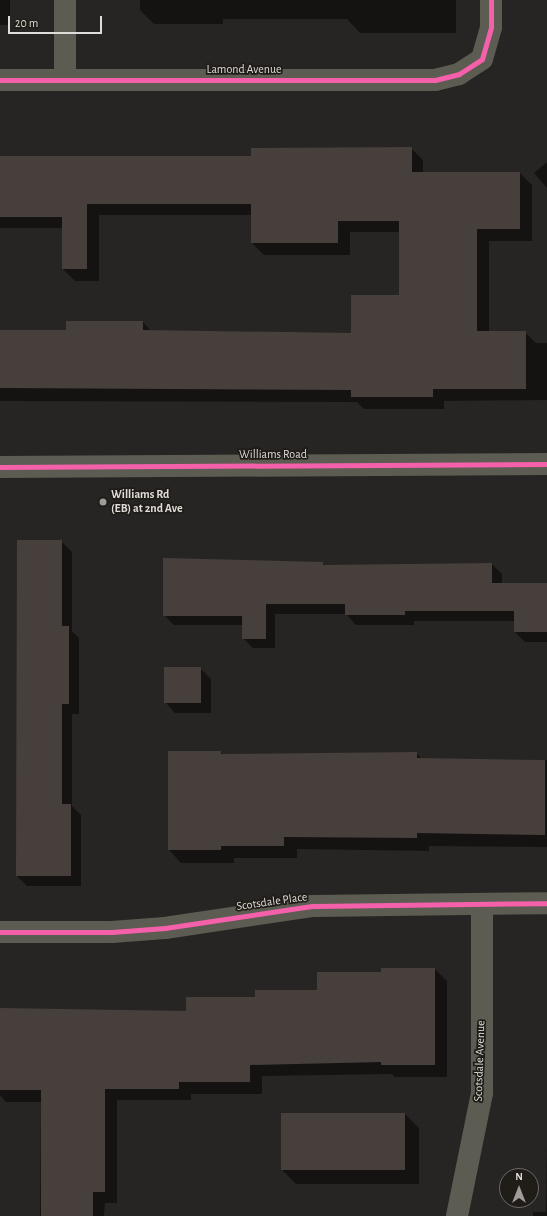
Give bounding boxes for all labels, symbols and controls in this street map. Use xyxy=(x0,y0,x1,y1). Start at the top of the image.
scale bar xyxy=(10,8,104,34)
text: 20 m xyxy=(15,17,38,29)
street label: Lamond Avenue xyxy=(206,63,282,77)
street label: Williams Road xyxy=(239,448,307,462)
place label: Williams Rd (EB) at 2nd Ave xyxy=(111,488,183,516)
marker: Williams Rd (EB) at 2nd Ave xyxy=(98,497,108,507)
street label: Scotsdale Place xyxy=(236,890,308,914)
street label: Scotsdale Avenue xyxy=(471,1020,489,1102)
north arrow xyxy=(499,1168,539,1208)
text: N xyxy=(515,1171,523,1182)

